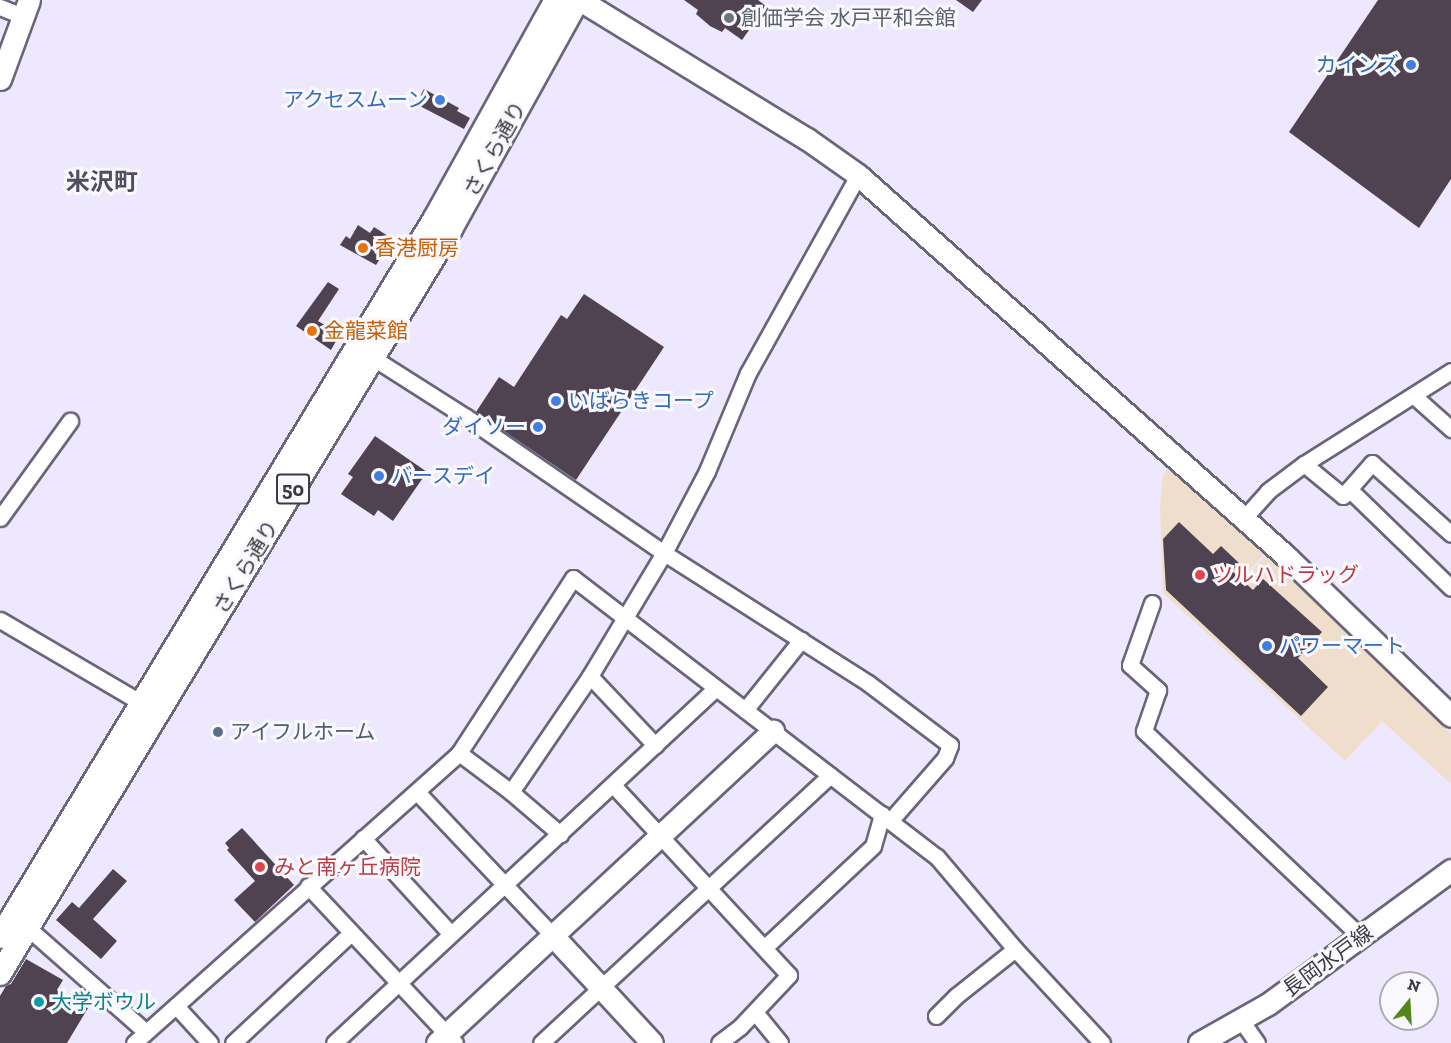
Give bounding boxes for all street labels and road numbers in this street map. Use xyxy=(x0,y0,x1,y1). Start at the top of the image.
street label: さくら通り xyxy=(459,97,531,201)
road number: 50 xyxy=(275,472,311,506)
street label: さくら通り xyxy=(208,516,284,618)
street label: 長岡水戸線 xyxy=(1278,920,1378,1002)

